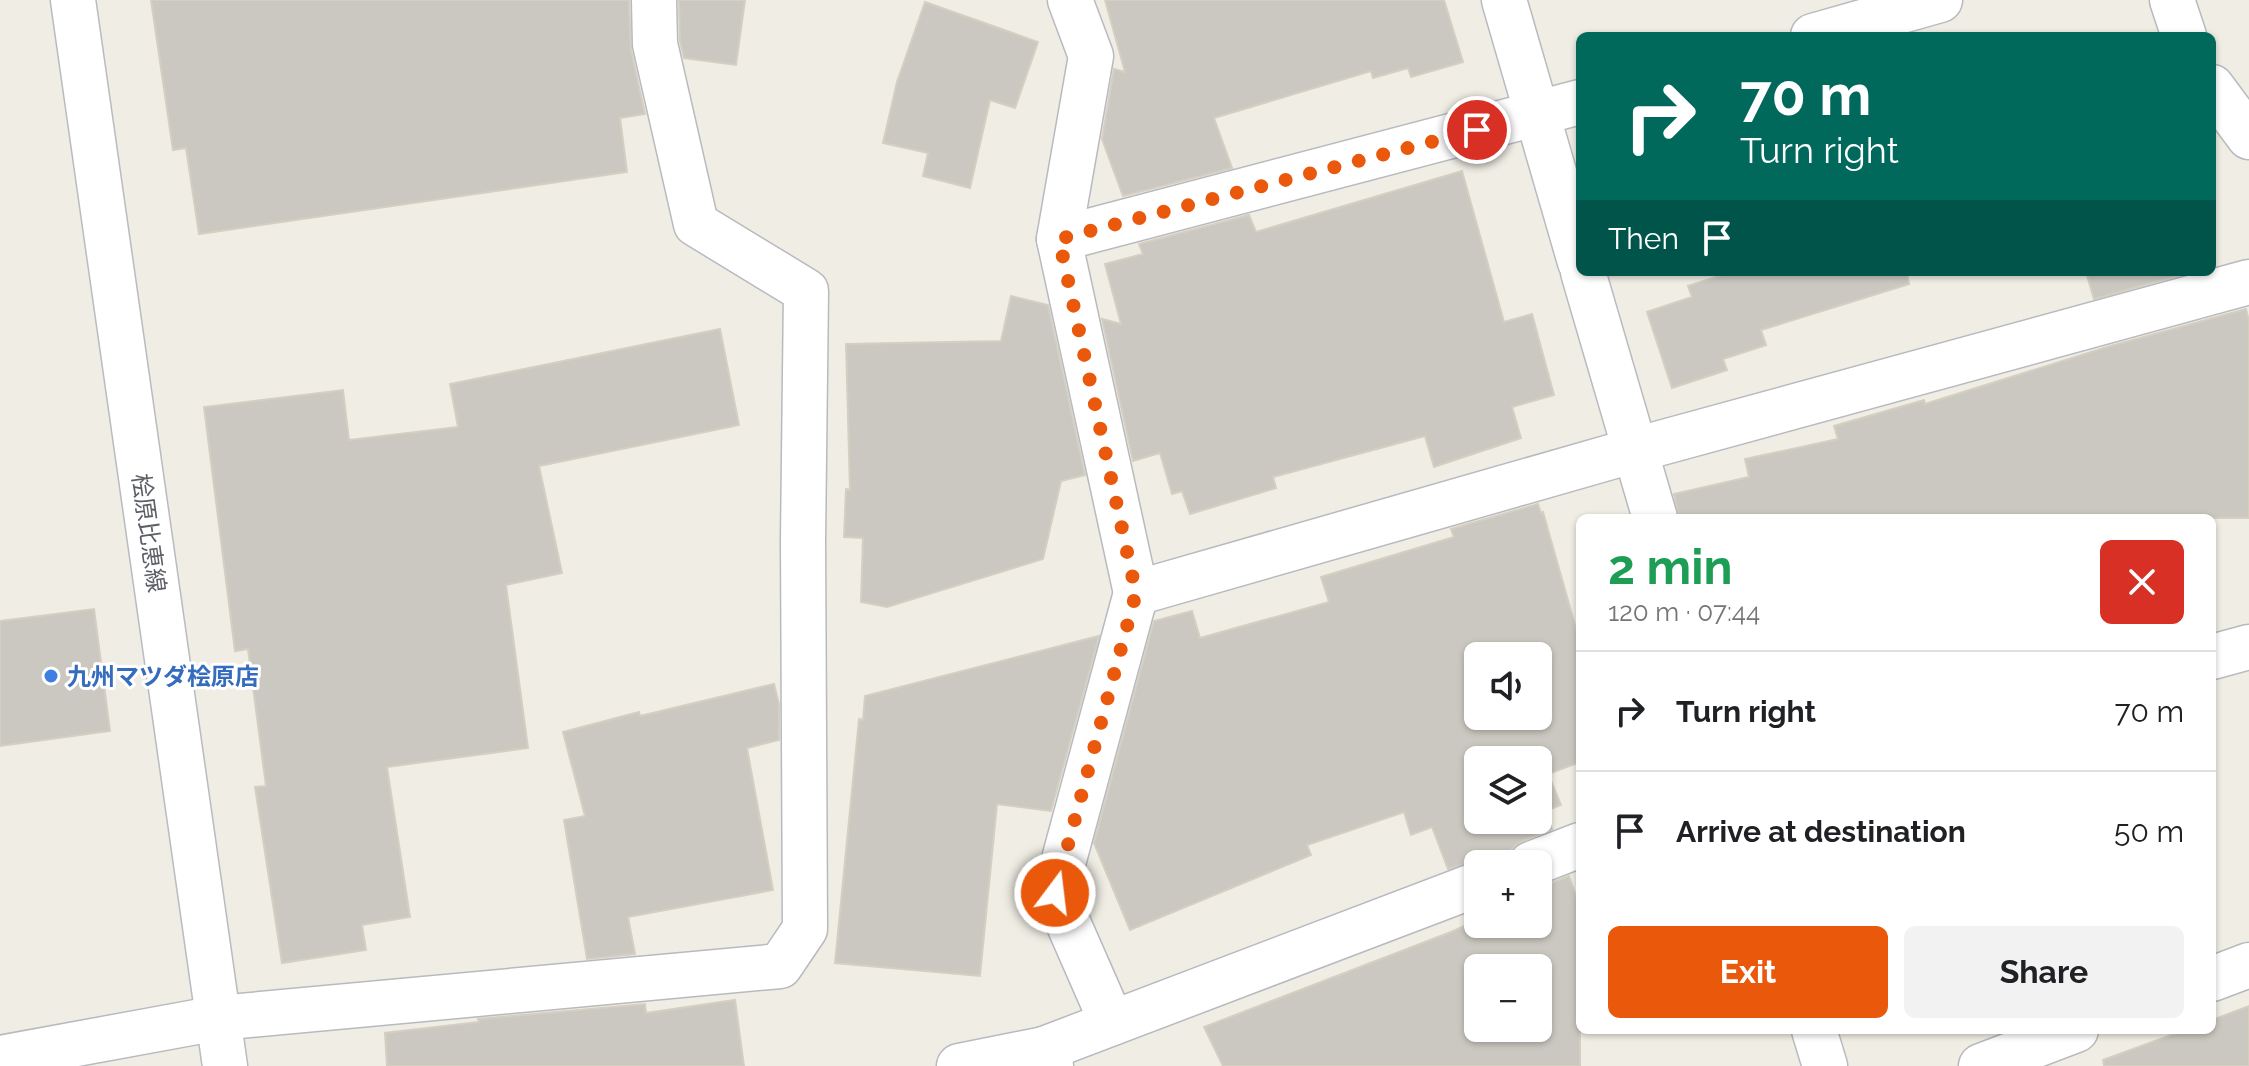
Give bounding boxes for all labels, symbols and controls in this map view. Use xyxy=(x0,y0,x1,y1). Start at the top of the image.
text: 70 m xyxy=(1740,62,1871,128)
icon: right xyxy=(1608,64,1712,168)
pin xyxy=(1443,96,1511,164)
icon: arrive xyxy=(1455,108,1499,152)
text: Turn right xyxy=(1740,129,1899,171)
icon: arrive xyxy=(1695,216,1739,260)
text: Then xyxy=(1608,221,1679,256)
street label: 桧原比恵線 xyxy=(126,472,172,594)
text: 2 min xyxy=(1608,539,1733,595)
button: close xyxy=(2100,540,2184,624)
text: 120 m · 07:44 xyxy=(1608,597,1760,627)
map controls xyxy=(1464,642,1552,1042)
button: sound xyxy=(1464,642,1552,730)
place label: 九州マツダ桧原店 xyxy=(67,662,259,691)
marker: 九州マツダ桧原店 xyxy=(42,667,60,685)
icon: right xyxy=(1608,689,1652,733)
text: Turn right xyxy=(1676,694,1816,729)
text: 70 m xyxy=(2114,694,2184,729)
button: layers xyxy=(1464,746,1552,834)
icon: arrive xyxy=(1608,809,1652,853)
text: Arrive at destination xyxy=(1676,814,1966,849)
text: 50 m xyxy=(2114,814,2184,849)
button: + xyxy=(1464,850,1552,938)
position arrow xyxy=(1013,851,1097,935)
button: Exit xyxy=(1608,926,1888,1018)
button: Share xyxy=(1904,926,2184,1018)
button: − xyxy=(1464,954,1552,1042)

